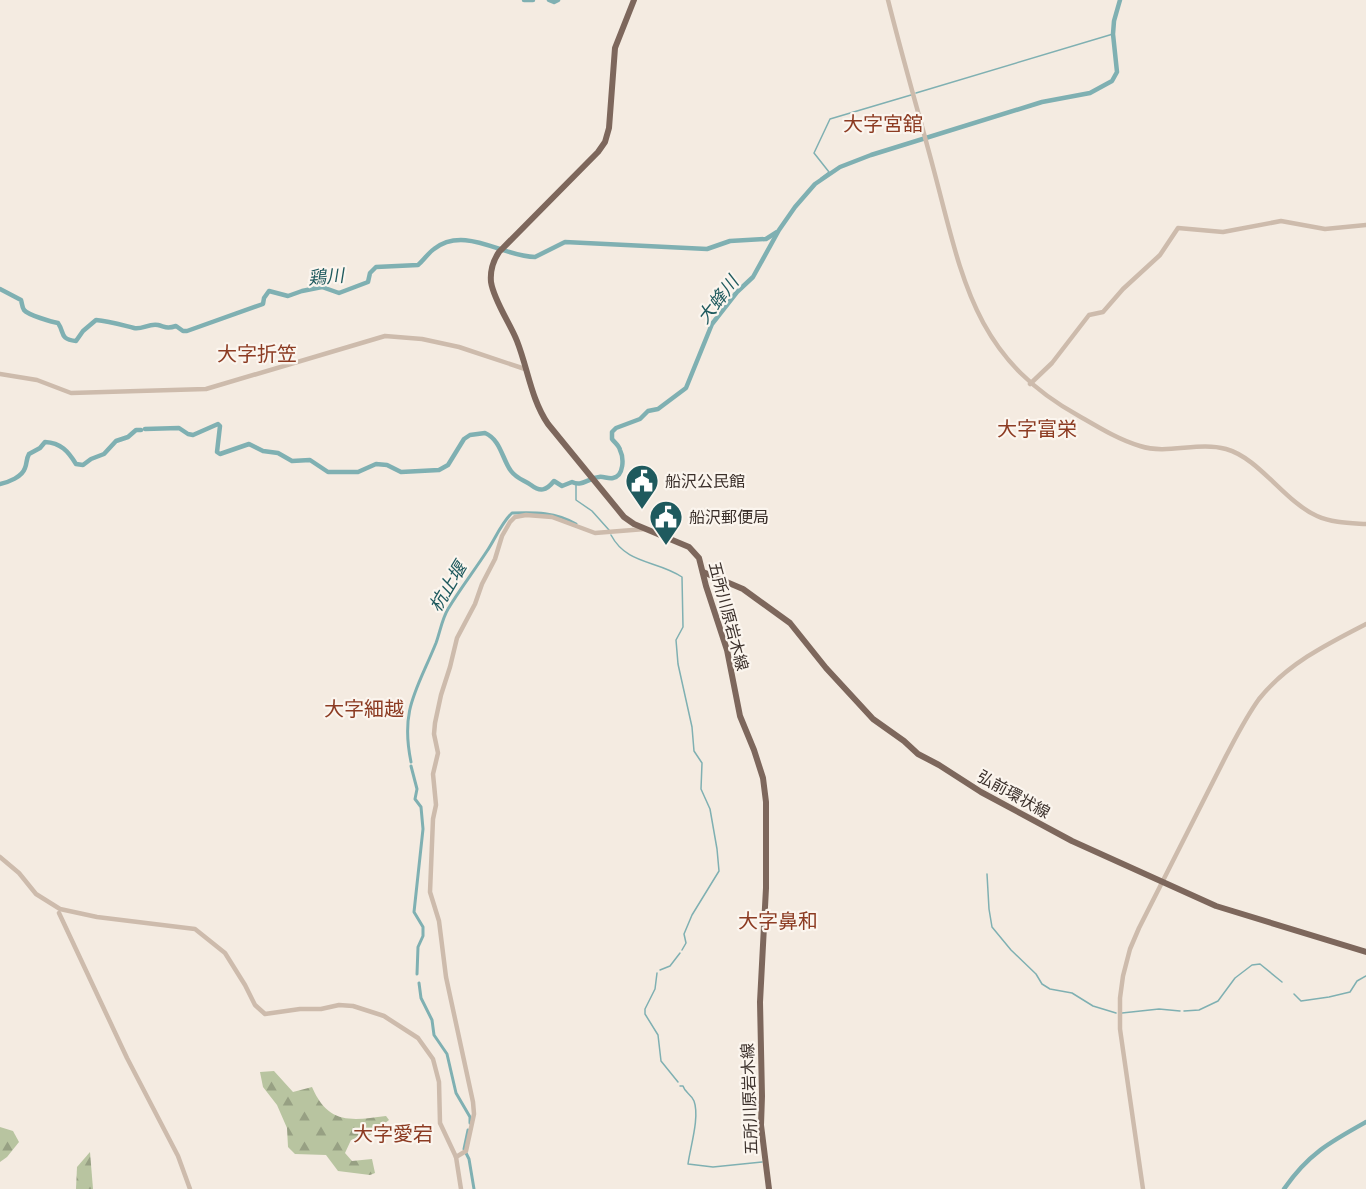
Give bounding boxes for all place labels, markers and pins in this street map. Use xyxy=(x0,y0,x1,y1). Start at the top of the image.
public building icon: 船沢公民館 xyxy=(624,463,660,510)
place label: 船沢公民館 xyxy=(665,472,745,492)
public building icon: 船沢郵便局 xyxy=(648,499,684,546)
place label: 船沢郵便局 xyxy=(689,508,769,528)

